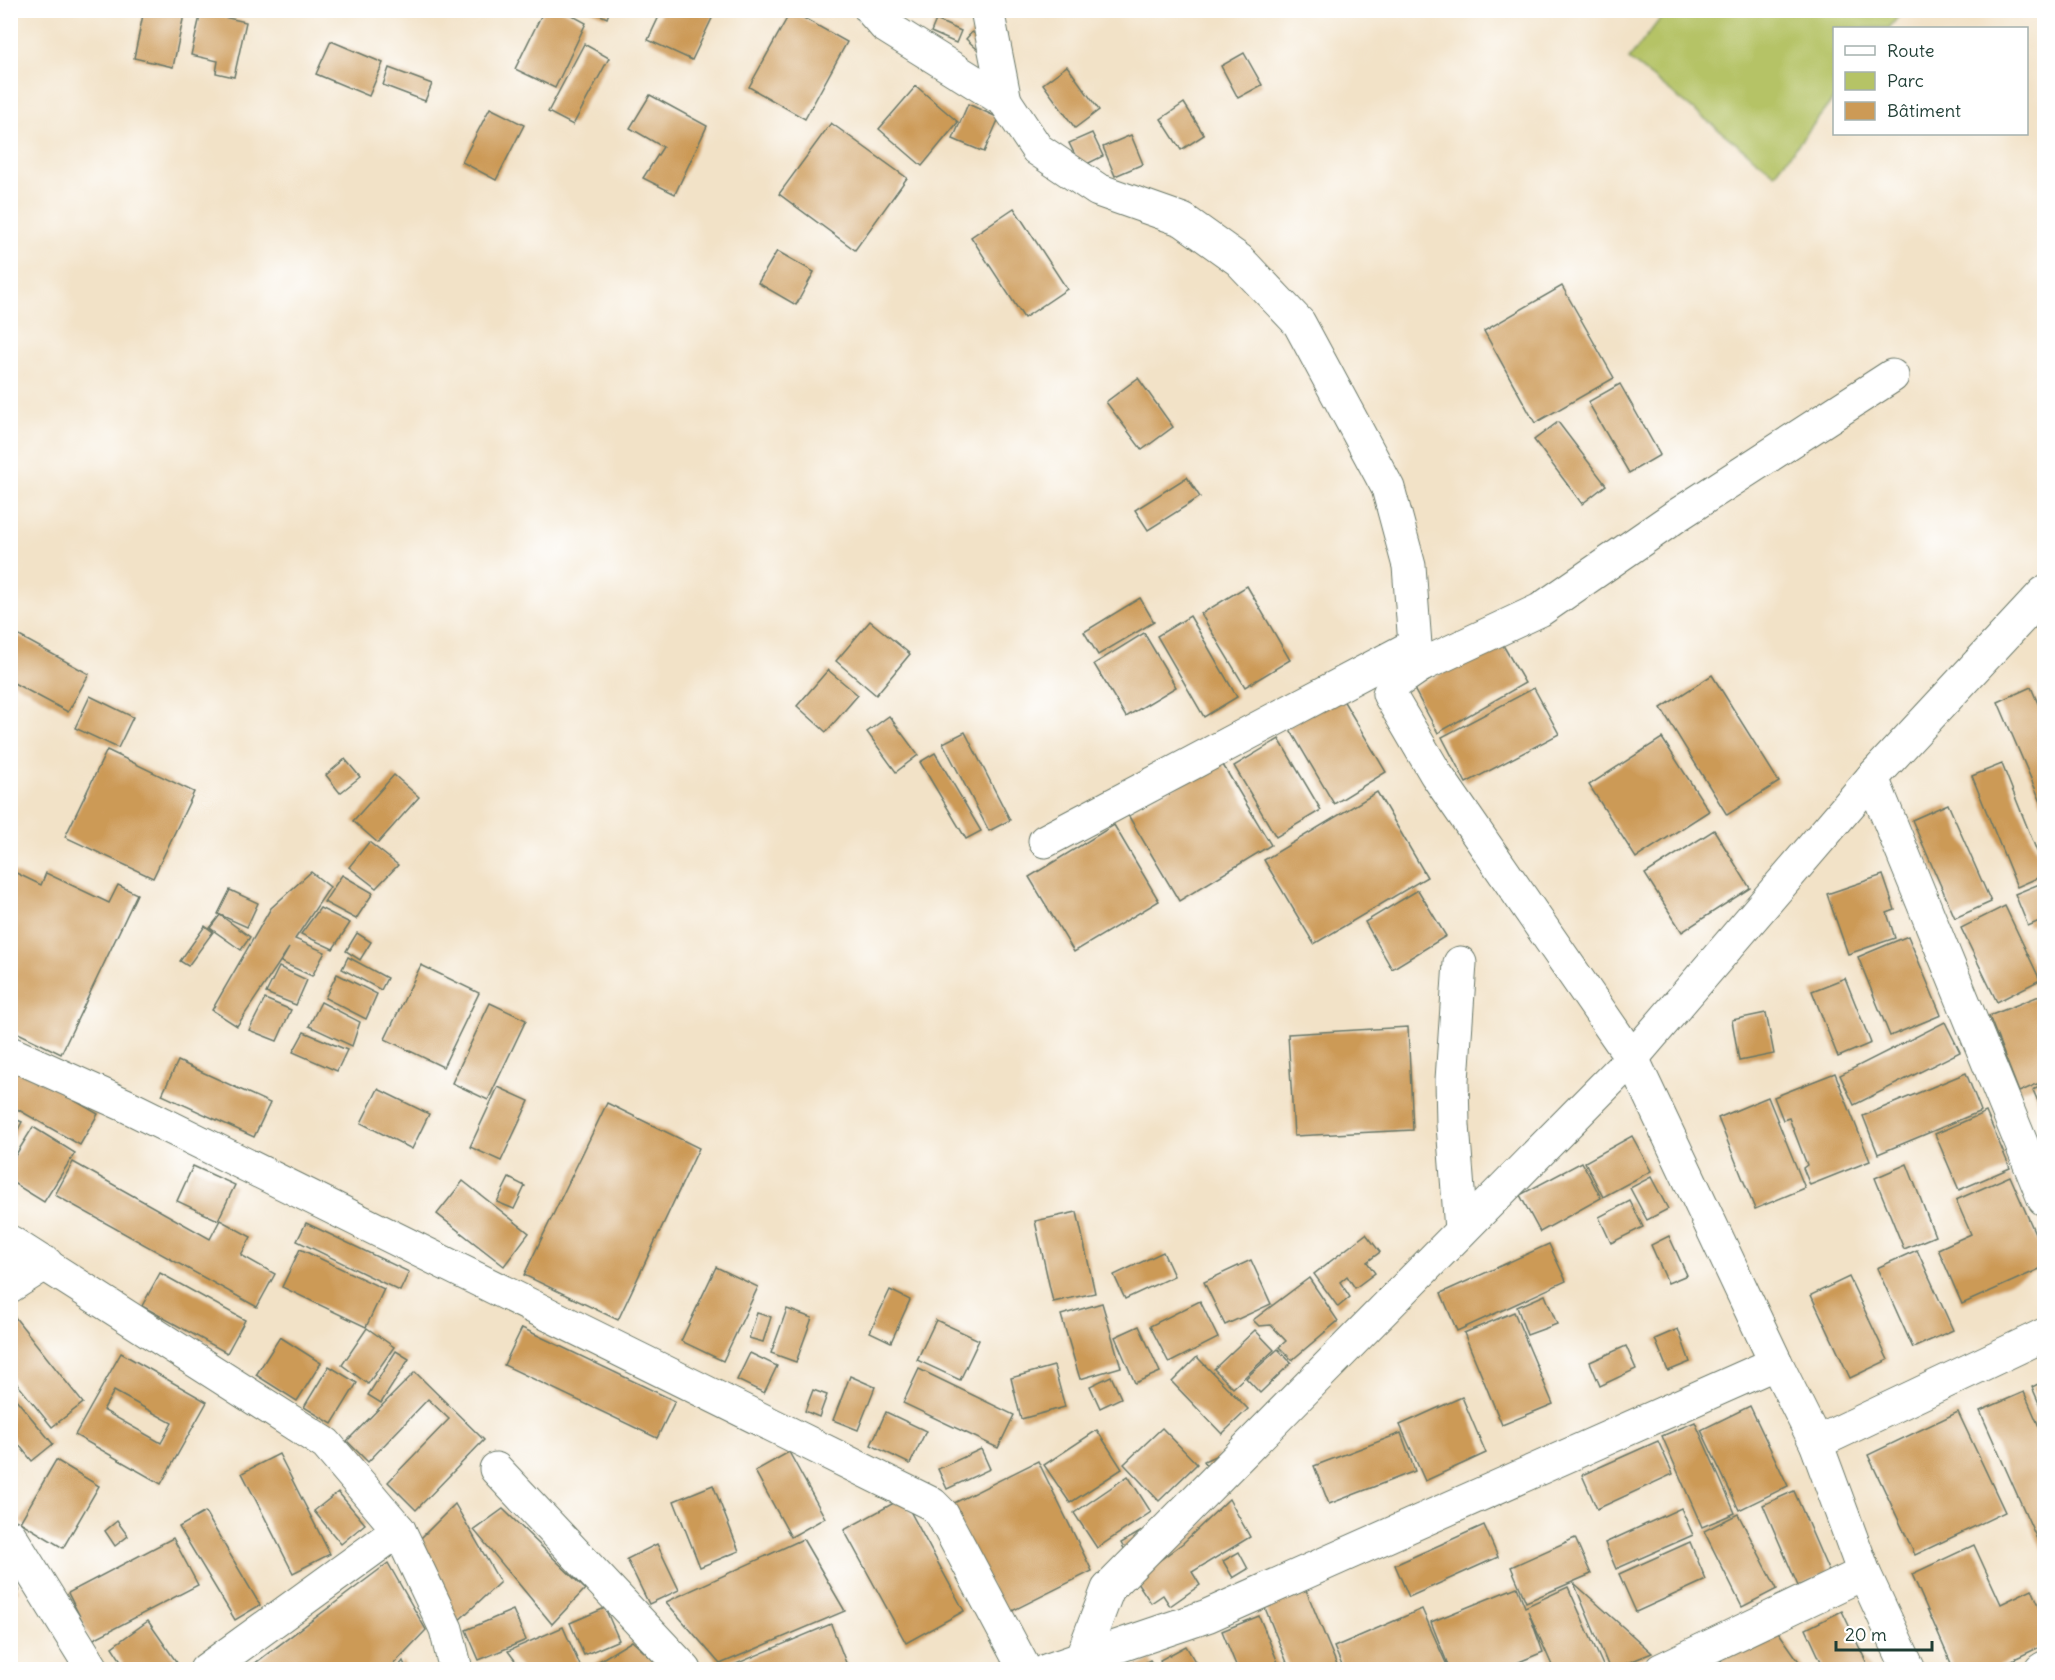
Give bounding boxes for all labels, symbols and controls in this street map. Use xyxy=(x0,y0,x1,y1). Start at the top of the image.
legend xyxy=(1833,27,2028,135)
text: Route xyxy=(1887,39,1935,62)
text: Parc xyxy=(1887,69,1924,92)
text: Bâtiment xyxy=(1887,99,1961,122)
scale bar xyxy=(1836,1614,1932,1652)
text: 20 m xyxy=(1845,1623,1887,1646)

